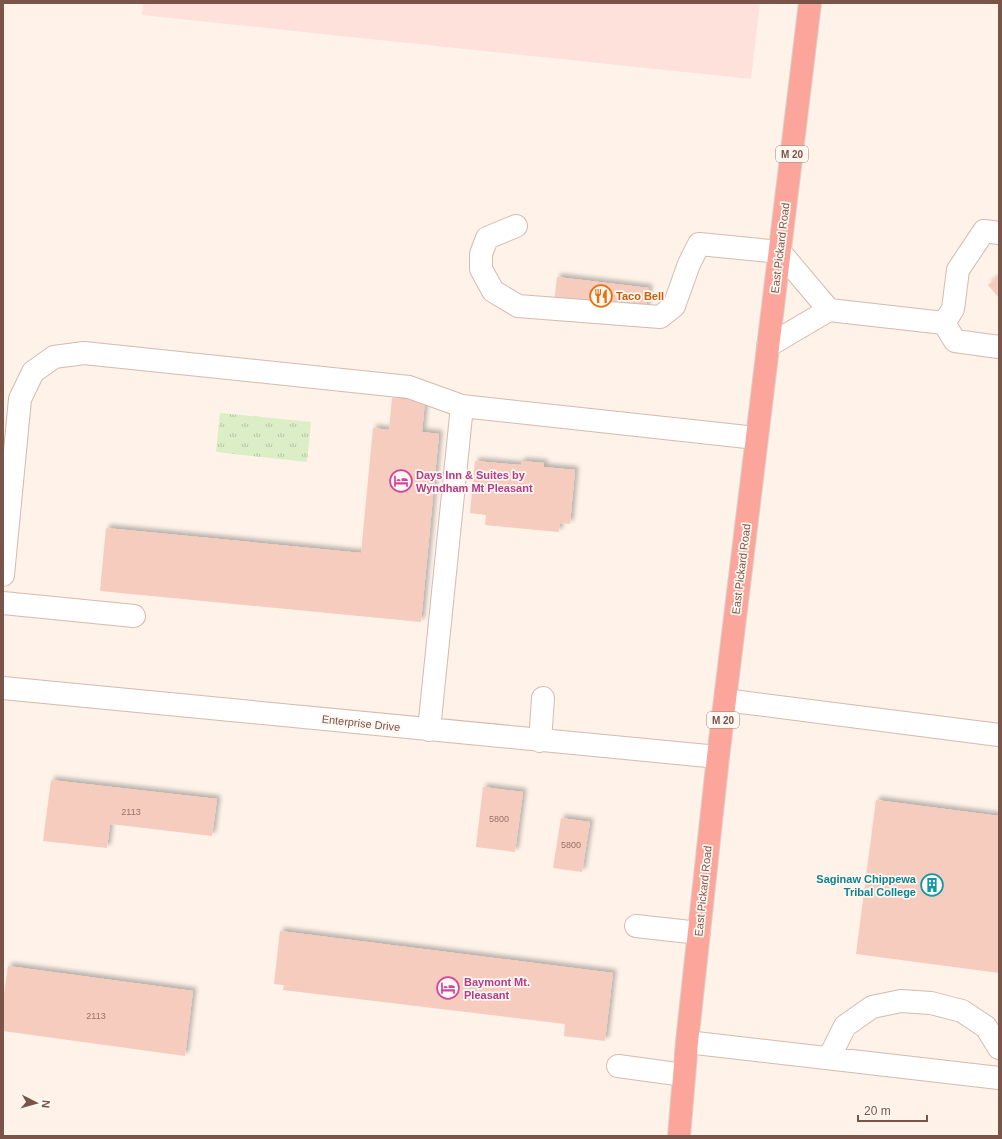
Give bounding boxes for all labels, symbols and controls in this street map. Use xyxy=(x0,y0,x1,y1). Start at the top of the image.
road number: M 20 xyxy=(776,146,808,162)
street label: East Pickard Road xyxy=(768,202,792,294)
restaurant icon: Taco Bell xyxy=(588,283,614,309)
place label: Taco Bell xyxy=(616,290,664,302)
hotel icon: Days Inn & Suites by Wyndham Mt Pleasant xyxy=(388,468,414,494)
place label: Days Inn & Suites by Wyndham Mt Pleasant xyxy=(416,469,533,494)
street label: East Pickard Road xyxy=(729,523,753,615)
road number: M 20 xyxy=(707,712,739,728)
street label: Enterprise Drive xyxy=(321,713,401,733)
house number: 2113 xyxy=(121,807,141,817)
house number: 5800 xyxy=(489,814,509,824)
house number: 5800 xyxy=(561,840,581,850)
street label: East Pickard Road xyxy=(692,845,714,937)
building icon: Saginaw Chippewa Tribal College xyxy=(919,872,945,898)
place label: Saginaw Chippewa Tribal College xyxy=(816,873,917,898)
hotel icon: Baymont Mt. Pleasant xyxy=(435,975,461,1001)
place label: Baymont Mt. Pleasant xyxy=(464,976,530,1001)
house number: 2113 xyxy=(86,1011,106,1021)
north arrow xyxy=(16,1083,56,1123)
scale bar xyxy=(858,1097,927,1123)
text: N xyxy=(40,1099,52,1109)
text: 20 m xyxy=(864,1104,891,1118)

